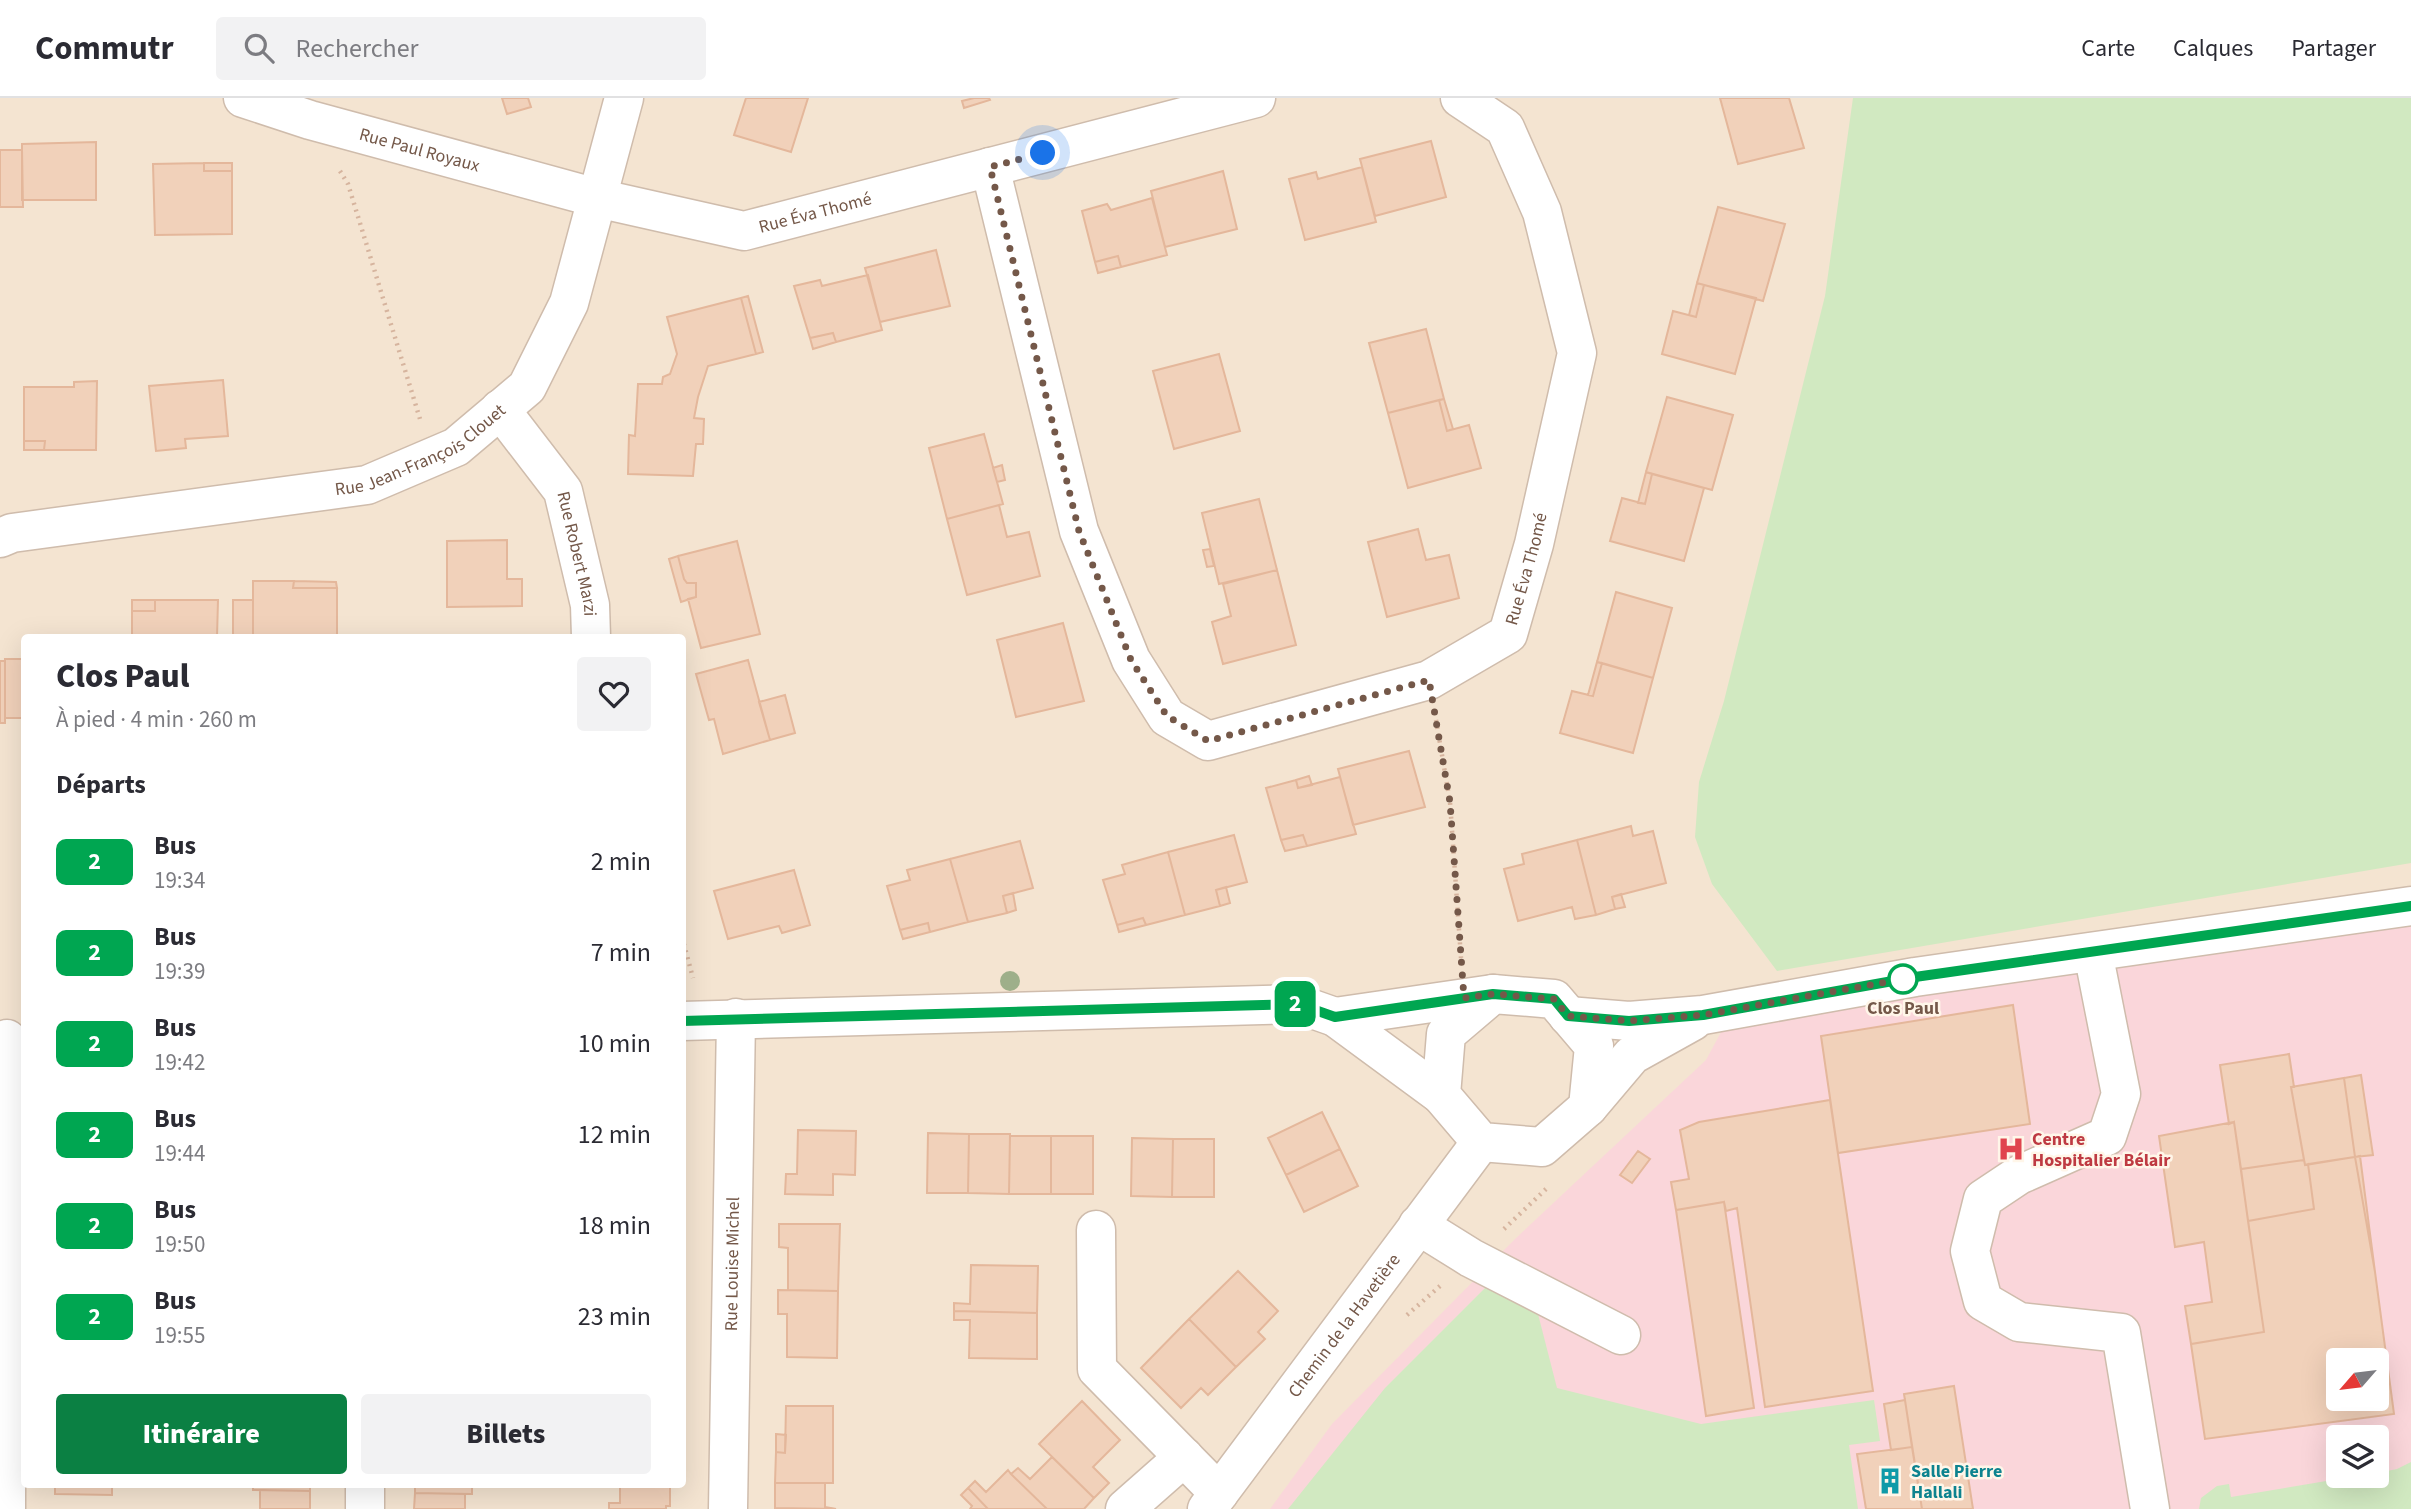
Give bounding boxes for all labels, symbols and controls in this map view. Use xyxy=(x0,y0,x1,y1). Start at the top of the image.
search box xyxy=(216,17,706,80)
text: Commutr xyxy=(35,25,174,72)
icon: search xyxy=(240,29,278,67)
text: Rechercher xyxy=(296,30,419,67)
text: Carte xyxy=(2081,31,2135,66)
text: Calques xyxy=(2173,31,2253,66)
text: Partager xyxy=(2291,31,2376,66)
street label: Rue Paul Royaux xyxy=(356,121,483,178)
your location xyxy=(1025,135,1060,170)
street label: Rue Éva Thomé xyxy=(756,186,874,239)
street label: Rue Jean-François Clouet xyxy=(333,398,511,502)
street label: Rue Robert Marzi xyxy=(551,489,603,617)
street label: Rue Éva Thomé xyxy=(1499,510,1553,628)
text: Clos Paul xyxy=(56,653,189,700)
button: heart xyxy=(577,657,651,731)
text: À pied · 4 min · 260 m xyxy=(56,703,257,736)
text: Départs xyxy=(56,766,146,803)
text: Bus xyxy=(154,827,196,864)
text: 2 min xyxy=(591,843,651,880)
text: 2 xyxy=(88,844,101,879)
text: 19:34 xyxy=(154,864,205,897)
text: Bus xyxy=(154,918,196,955)
text: 7 min xyxy=(591,934,651,971)
text: 2 xyxy=(88,935,101,970)
text: 19:39 xyxy=(154,955,205,988)
marker: Clos Paul xyxy=(1888,964,1918,994)
line badge: 2 xyxy=(1272,981,1318,1027)
text: 2 xyxy=(1289,986,1301,1021)
place label: Clos Paul xyxy=(1867,996,1939,1021)
text: Bus xyxy=(154,1009,196,1046)
text: 10 min xyxy=(578,1025,651,1062)
text: 2 xyxy=(88,1026,101,1061)
text: 19:42 xyxy=(154,1046,205,1079)
text: Bus xyxy=(154,1100,196,1137)
text: 12 min xyxy=(578,1116,651,1153)
text: 2 xyxy=(88,1117,101,1152)
place label: Centre Hospitalier Bélair xyxy=(2032,1127,2171,1173)
hospital icon: Centre Hospitalier Bélair xyxy=(1996,1134,2026,1164)
text: 19:44 xyxy=(154,1137,205,1170)
text: Bus xyxy=(154,1191,196,1228)
street label: Rue Louise Michel xyxy=(718,1197,746,1331)
text: 18 min xyxy=(578,1207,651,1244)
text: 2 xyxy=(88,1208,101,1243)
text: 19:50 xyxy=(154,1228,205,1261)
street label: Chemin de la Havetière xyxy=(1282,1248,1406,1403)
text: Bus xyxy=(154,1282,196,1319)
text: 23 min xyxy=(578,1298,651,1335)
text: 2 xyxy=(88,1299,101,1334)
text: 19:55 xyxy=(154,1319,205,1352)
north arrow xyxy=(2326,1348,2389,1410)
map controls xyxy=(2326,1348,2389,1488)
button: Itinéraire xyxy=(56,1394,347,1474)
button: Billets xyxy=(361,1394,651,1474)
button: layers xyxy=(2326,1425,2389,1488)
place label: Salle Pierre Hallali xyxy=(1911,1459,2002,1505)
building icon: Salle Pierre Hallali xyxy=(1875,1466,1905,1496)

